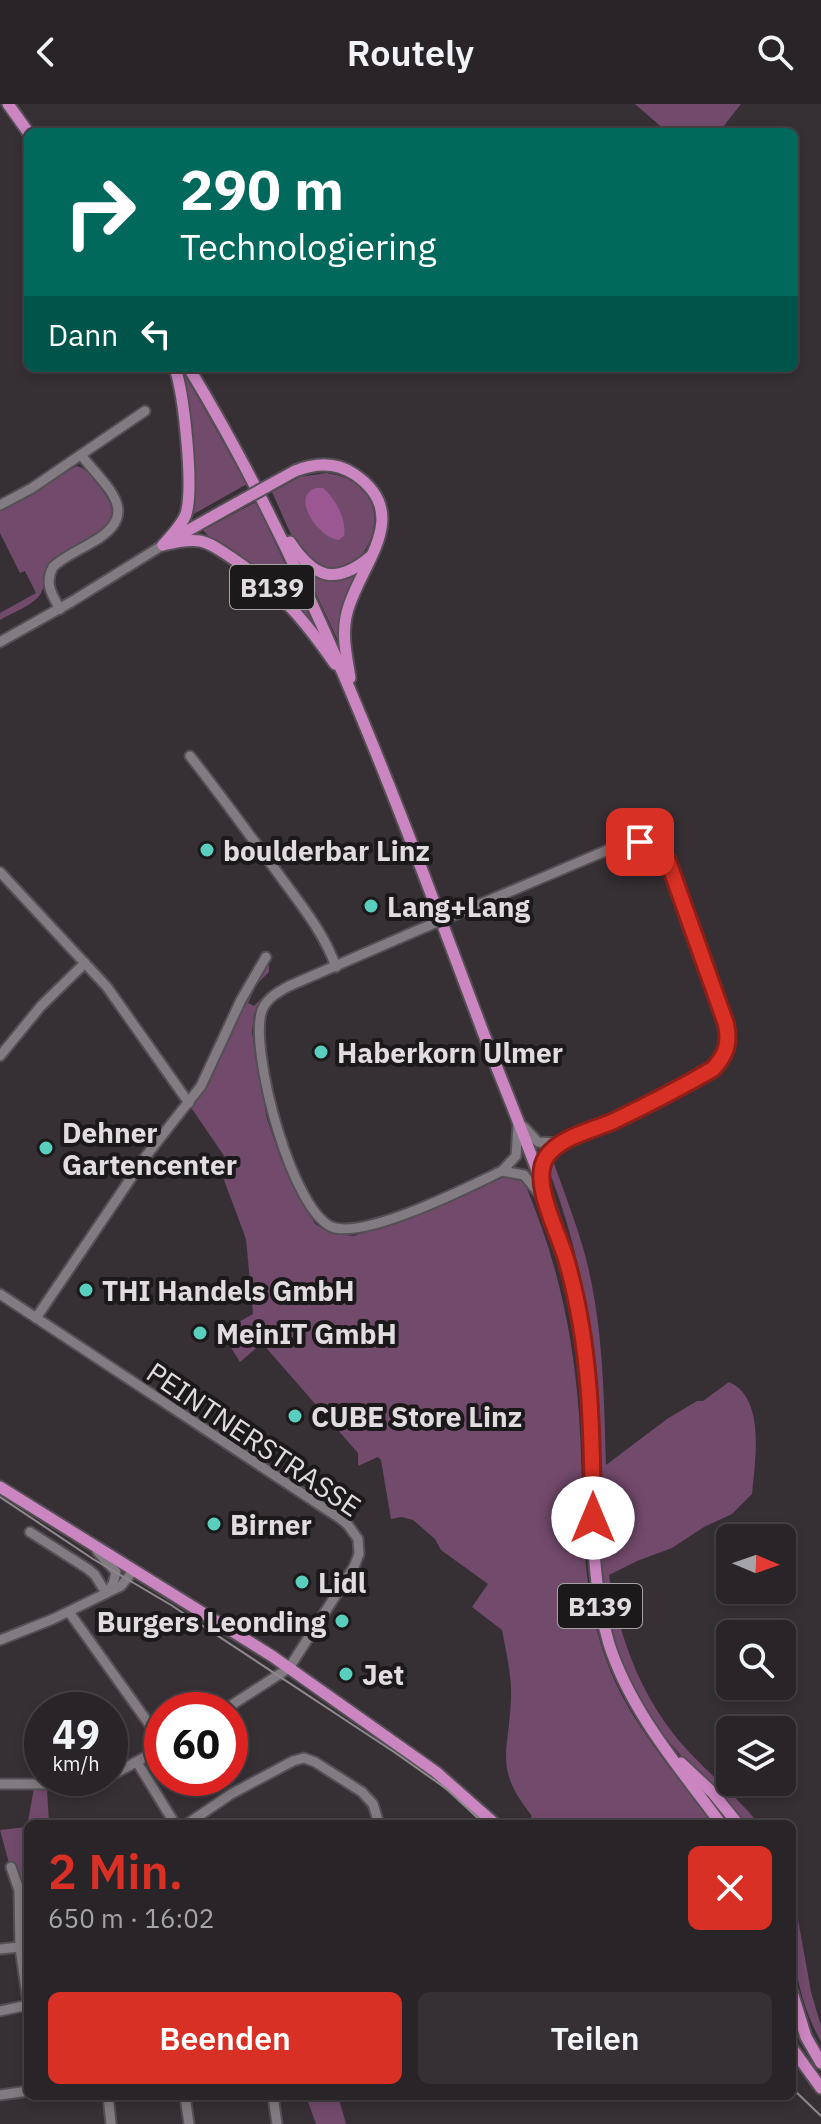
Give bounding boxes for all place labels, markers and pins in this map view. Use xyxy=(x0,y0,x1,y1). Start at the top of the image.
pin xyxy=(606,808,674,876)
place label: boulderbar Linz xyxy=(223,832,430,869)
marker: boulderbar Linz xyxy=(198,841,216,859)
place label: Lang+Lang xyxy=(387,888,530,925)
marker: Lang+Lang xyxy=(362,897,380,915)
place label: Haberkorn Ulmer xyxy=(337,1034,563,1071)
marker: Haberkorn Ulmer xyxy=(312,1043,330,1061)
place label: Dehner Gartencenter xyxy=(62,1114,237,1183)
marker: Dehner Gartencenter xyxy=(37,1139,55,1157)
place label: THI Handels GmbH xyxy=(102,1272,355,1309)
marker: THI Handels GmbH xyxy=(77,1281,95,1299)
place label: MeinIT GmbH xyxy=(216,1315,397,1352)
marker: MeinIT GmbH xyxy=(191,1324,209,1342)
place label: CUBE Store Linz xyxy=(311,1398,522,1435)
marker: CUBE Store Linz xyxy=(286,1407,304,1425)
place label: Birner xyxy=(230,1506,312,1543)
marker: Birner xyxy=(205,1515,223,1533)
place label: Lidl xyxy=(318,1564,366,1601)
marker: Lidl xyxy=(293,1573,311,1591)
place label: Burgers Leonding xyxy=(97,1603,327,1640)
marker: Burgers Leonding xyxy=(333,1612,351,1630)
place label: Jet xyxy=(362,1656,404,1693)
marker: Jet xyxy=(337,1665,355,1683)

